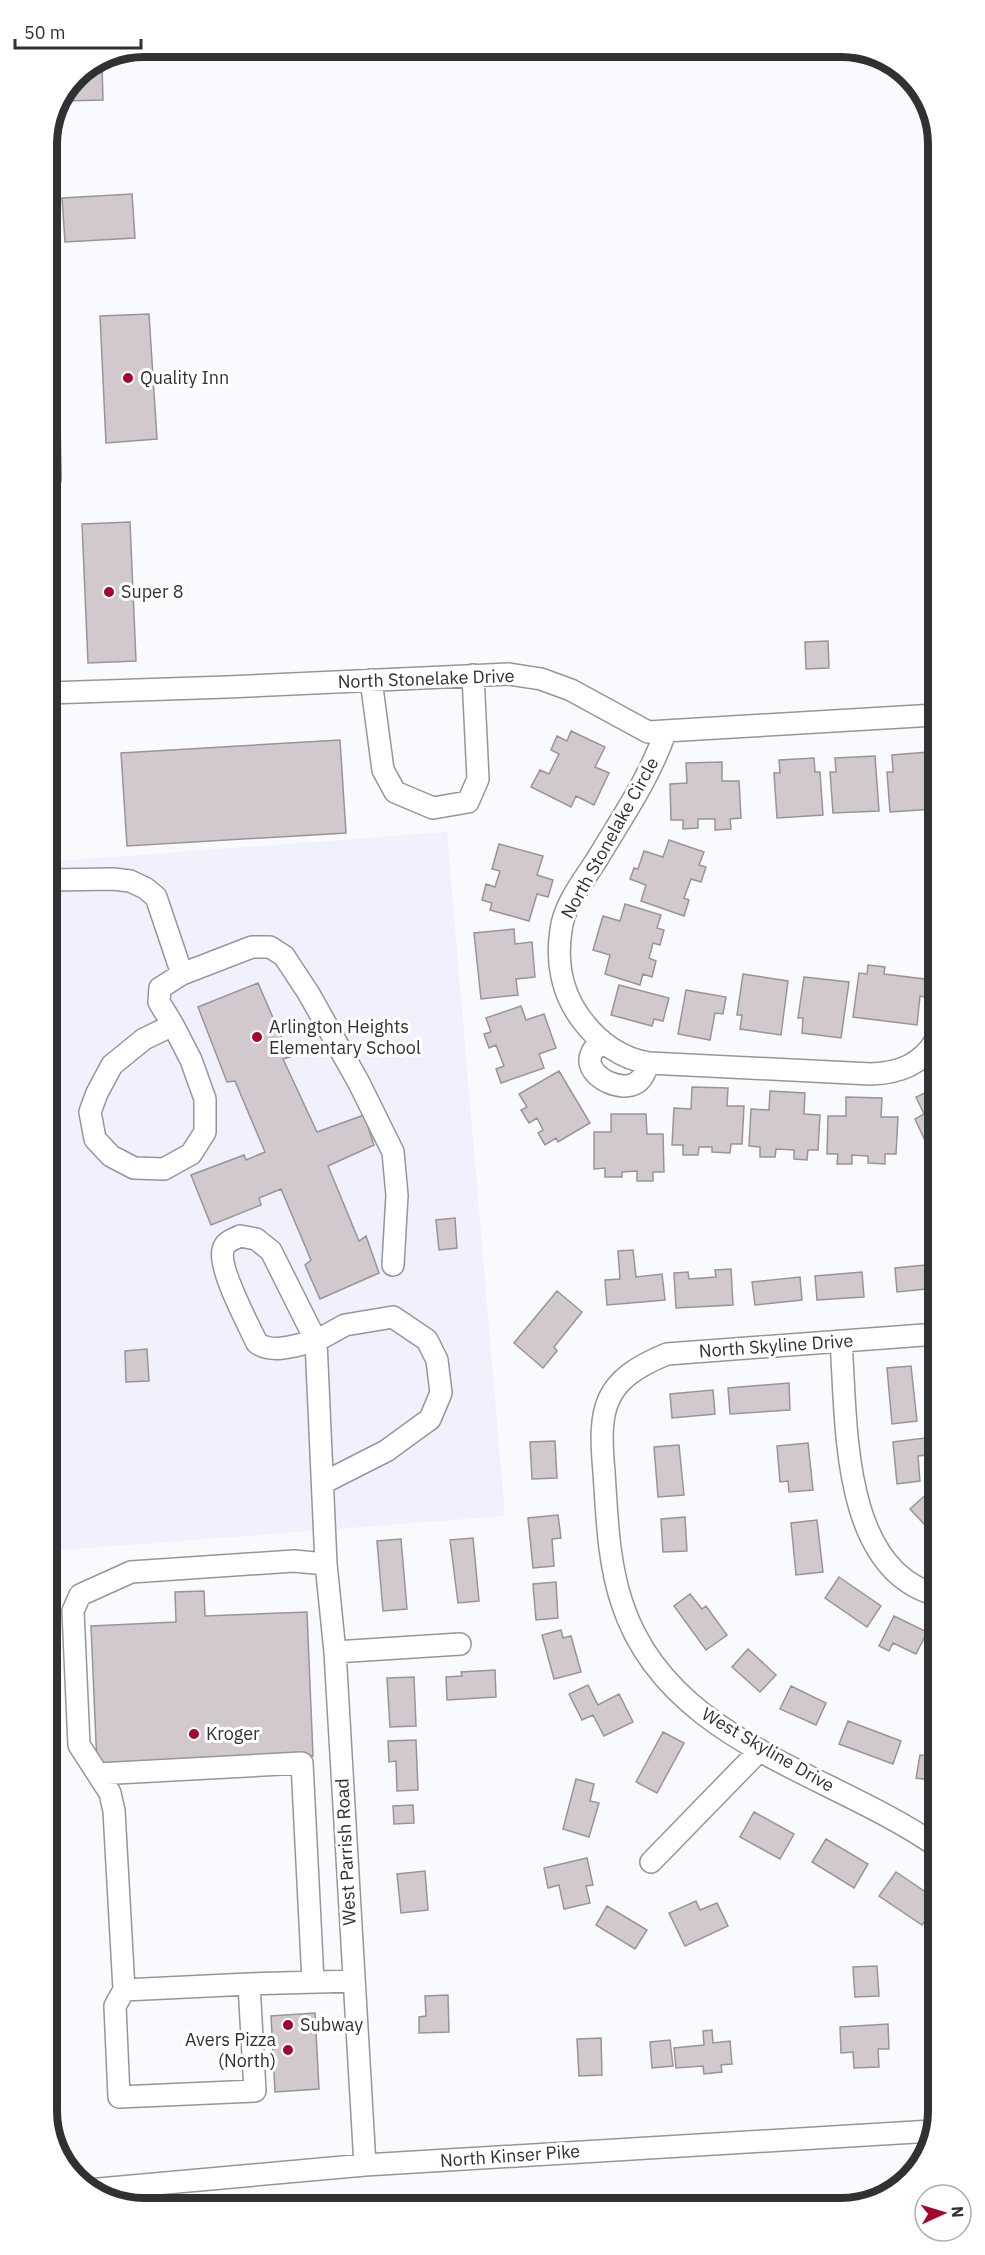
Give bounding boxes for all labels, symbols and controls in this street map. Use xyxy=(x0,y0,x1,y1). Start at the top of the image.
scale bar xyxy=(15,12,141,50)
text: 50 m xyxy=(24,21,66,44)
place label: Quality Inn xyxy=(140,366,229,389)
marker: Quality Inn xyxy=(121,371,135,385)
place label: Super 8 xyxy=(121,580,184,603)
marker: Super 8 xyxy=(102,585,116,599)
street label: North Stonelake Drive xyxy=(337,664,515,693)
street label: North Stonelake Circle xyxy=(556,753,664,922)
place label: Arlington Heights Elementary School xyxy=(269,1015,421,1059)
marker: Arlington Heights Elementary School xyxy=(250,1030,264,1044)
street label: North Skyline Drive xyxy=(698,1329,854,1362)
street label: West Skyline Drive xyxy=(698,1702,839,1797)
place label: Kroger xyxy=(206,1722,260,1745)
marker: Kroger xyxy=(187,1727,201,1741)
street label: West Parrish Road xyxy=(330,1778,361,1926)
place label: Subway xyxy=(300,2013,363,2036)
marker: Subway xyxy=(281,2018,295,2032)
place label: Avers Pizza (North) xyxy=(185,2028,276,2072)
marker: Avers Pizza (North) xyxy=(281,2043,295,2057)
street label: North Kinser Pike xyxy=(439,2139,581,2172)
north arrow xyxy=(913,2183,973,2243)
text: N xyxy=(948,2205,968,2218)

